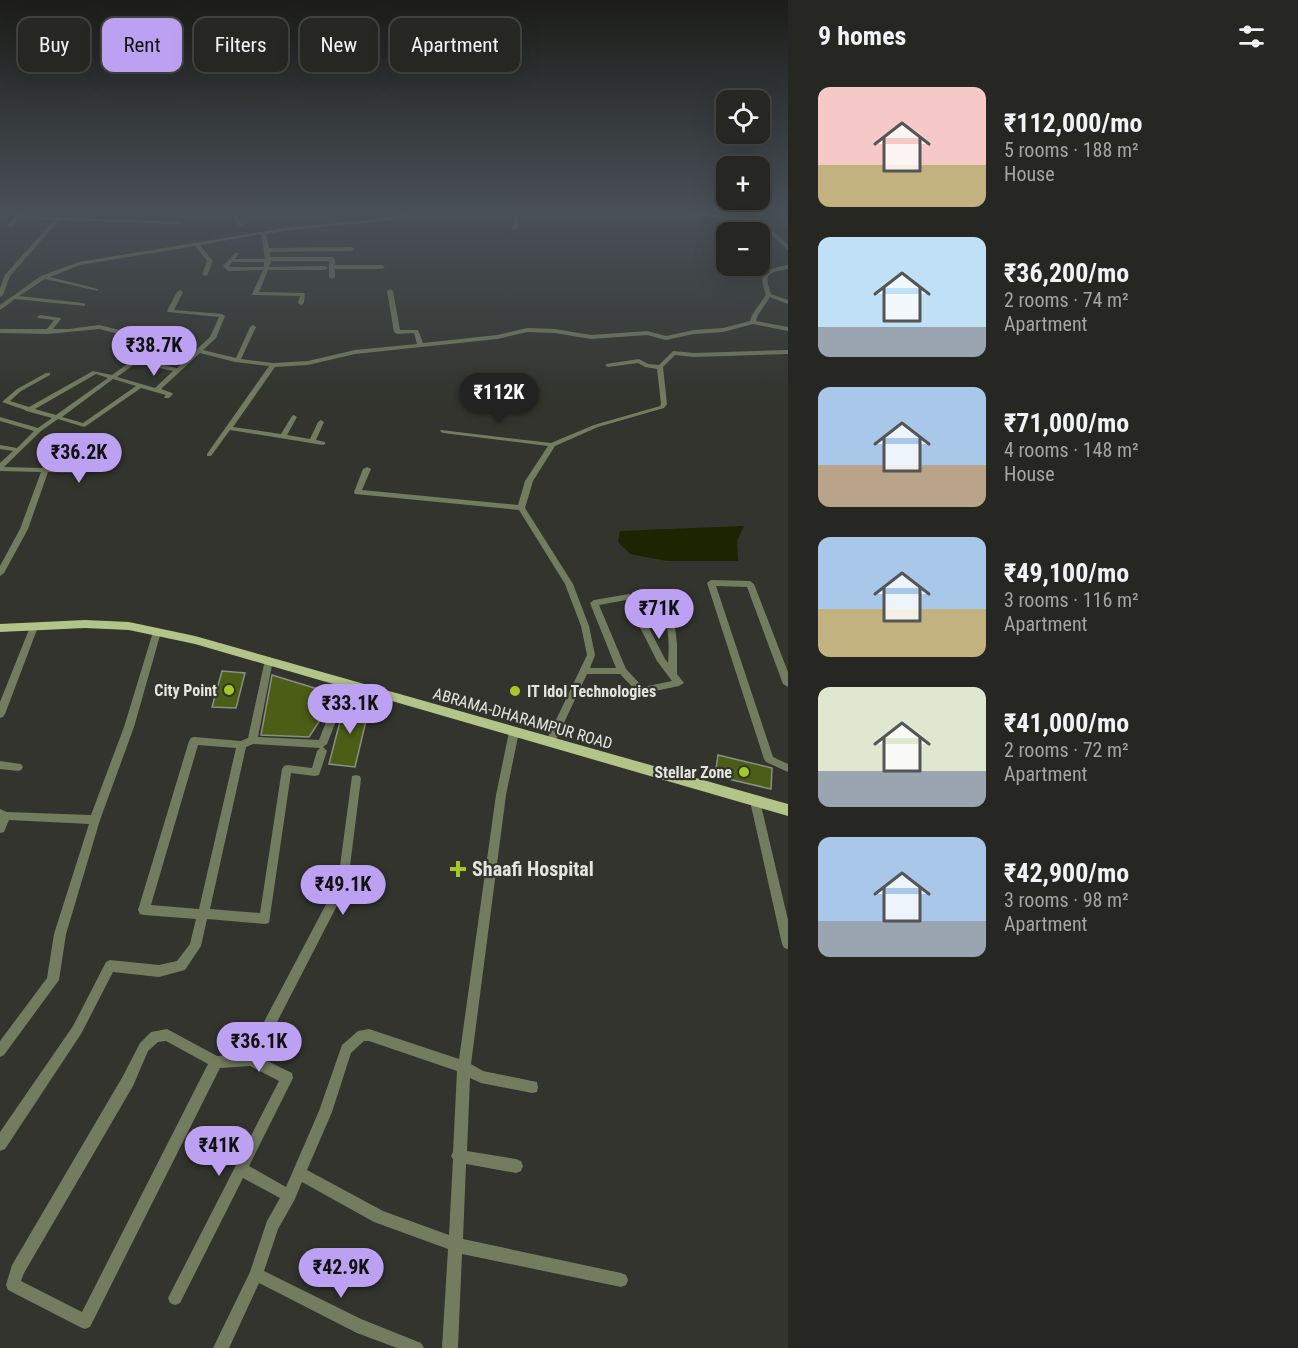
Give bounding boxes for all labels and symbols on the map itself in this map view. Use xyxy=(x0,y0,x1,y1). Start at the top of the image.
pin: ₹38.7K xyxy=(105,326,203,377)
pin: ₹112K xyxy=(457,373,541,424)
pin: ₹36.2K xyxy=(30,433,128,484)
pin: ₹71K xyxy=(623,589,695,640)
place label: City Point xyxy=(154,681,217,700)
place label: IT Idol Technologies xyxy=(527,682,656,701)
marker: City Point xyxy=(222,683,236,697)
pin: ₹33.1K xyxy=(301,684,399,735)
street label: ABRAMA-DHARAMPUR ROAD xyxy=(431,684,615,753)
marker: IT Idol Technologies xyxy=(508,684,522,698)
place label: Stellar Zone xyxy=(654,763,732,782)
marker: Stellar Zone xyxy=(737,765,751,779)
place label: Shaafi Hospital xyxy=(472,857,594,881)
marker: Shaafi Hospital xyxy=(449,860,467,878)
pin: ₹49.1K xyxy=(294,865,392,916)
pin: ₹36.1K xyxy=(210,1022,308,1073)
pin: ₹41K xyxy=(183,1126,255,1177)
pin: ₹42.9K xyxy=(292,1248,390,1299)

